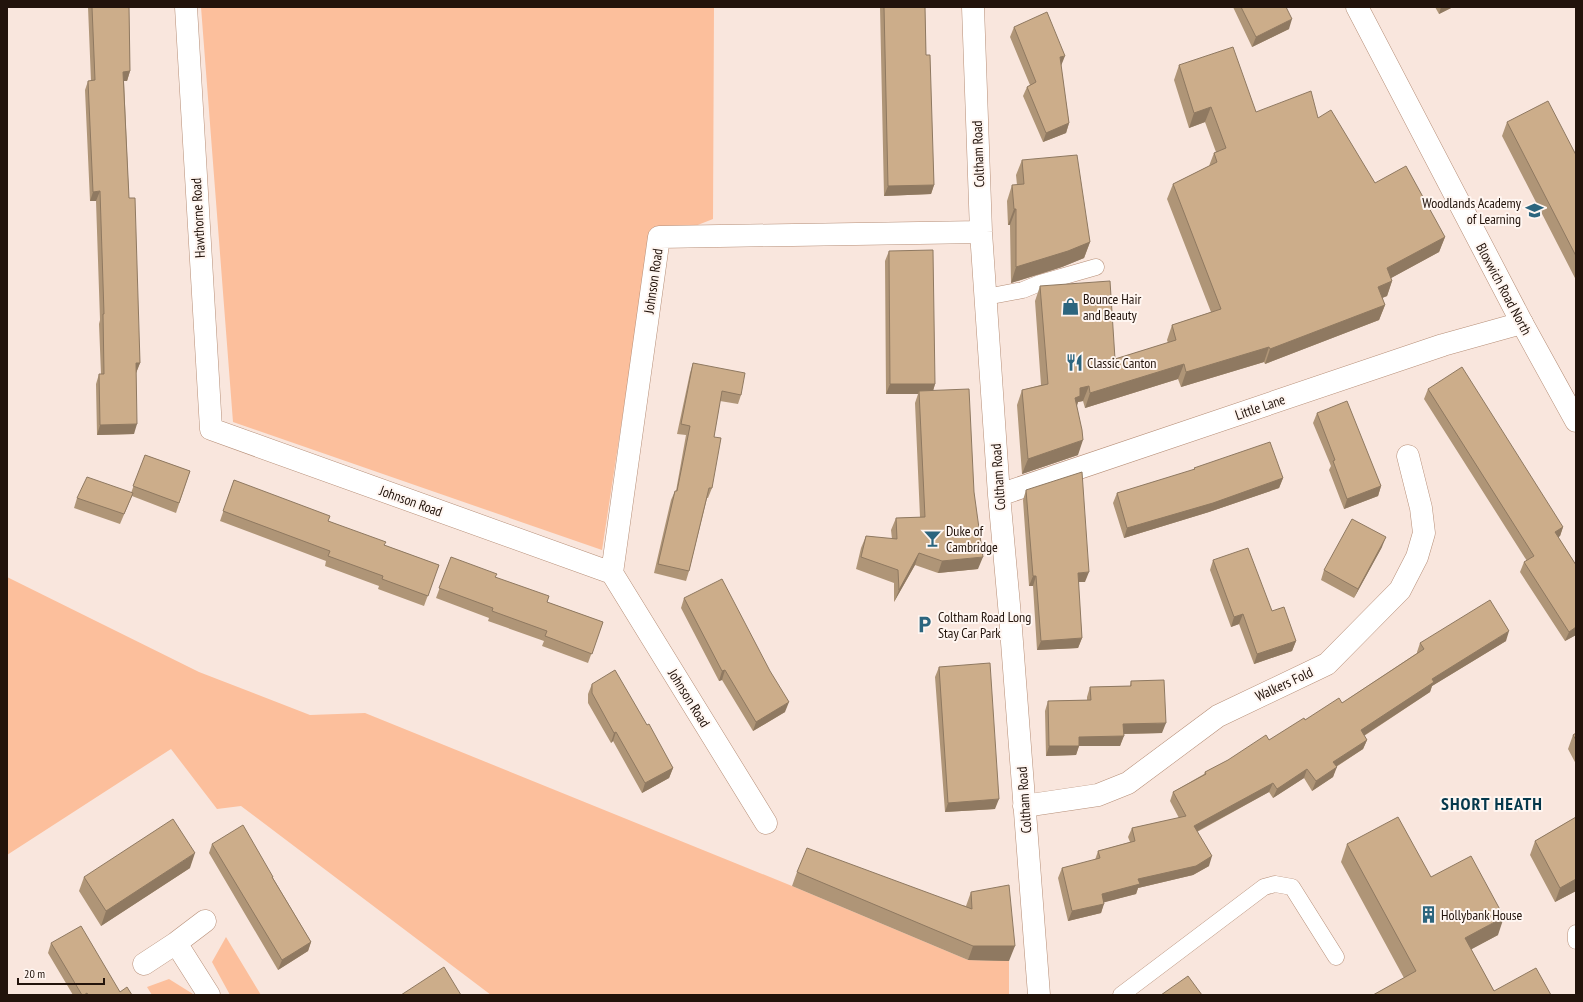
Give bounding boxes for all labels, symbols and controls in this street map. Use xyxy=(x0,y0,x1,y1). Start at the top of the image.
street label: Coltham Road xyxy=(968,120,988,188)
street label: Hawthorne Road xyxy=(187,178,209,258)
place label: Woodlands Academy of Learning xyxy=(1422,194,1522,228)
school or university icon: Woodlands Academy of Learning xyxy=(1524,201,1544,221)
street label: Bloxwich Road North xyxy=(1472,240,1536,338)
street label: Johnson Road xyxy=(639,247,666,316)
place label: Bounce Hair and Beauty xyxy=(1083,290,1142,324)
shop icon: Bounce Hair and Beauty xyxy=(1060,297,1080,317)
restaurant icon: Classic Canton xyxy=(1064,353,1084,373)
place label: Classic Canton xyxy=(1087,354,1156,372)
street label: Little Lane xyxy=(1233,390,1288,424)
street label: Coltham Road xyxy=(987,443,1009,511)
street label: Johnson Road xyxy=(376,481,445,521)
place label: Duke of Cambridge xyxy=(946,522,998,556)
bar icon: Duke of Cambridge xyxy=(923,529,943,549)
place label: Coltham Road Long Stay Car Park xyxy=(938,608,1031,642)
parking icon: Coltham Road Long Stay Car Park xyxy=(915,615,935,635)
street label: Walkers Fold xyxy=(1252,663,1316,705)
street label: Johnson Road xyxy=(663,665,714,731)
street label: Coltham Road xyxy=(1013,766,1035,834)
district label: SHORT HEATH xyxy=(1441,792,1543,815)
building icon: Hollybank House xyxy=(1418,905,1438,925)
place label: Hollybank House xyxy=(1441,906,1523,924)
scale bar xyxy=(18,960,104,986)
text: 20 m xyxy=(24,966,45,981)

